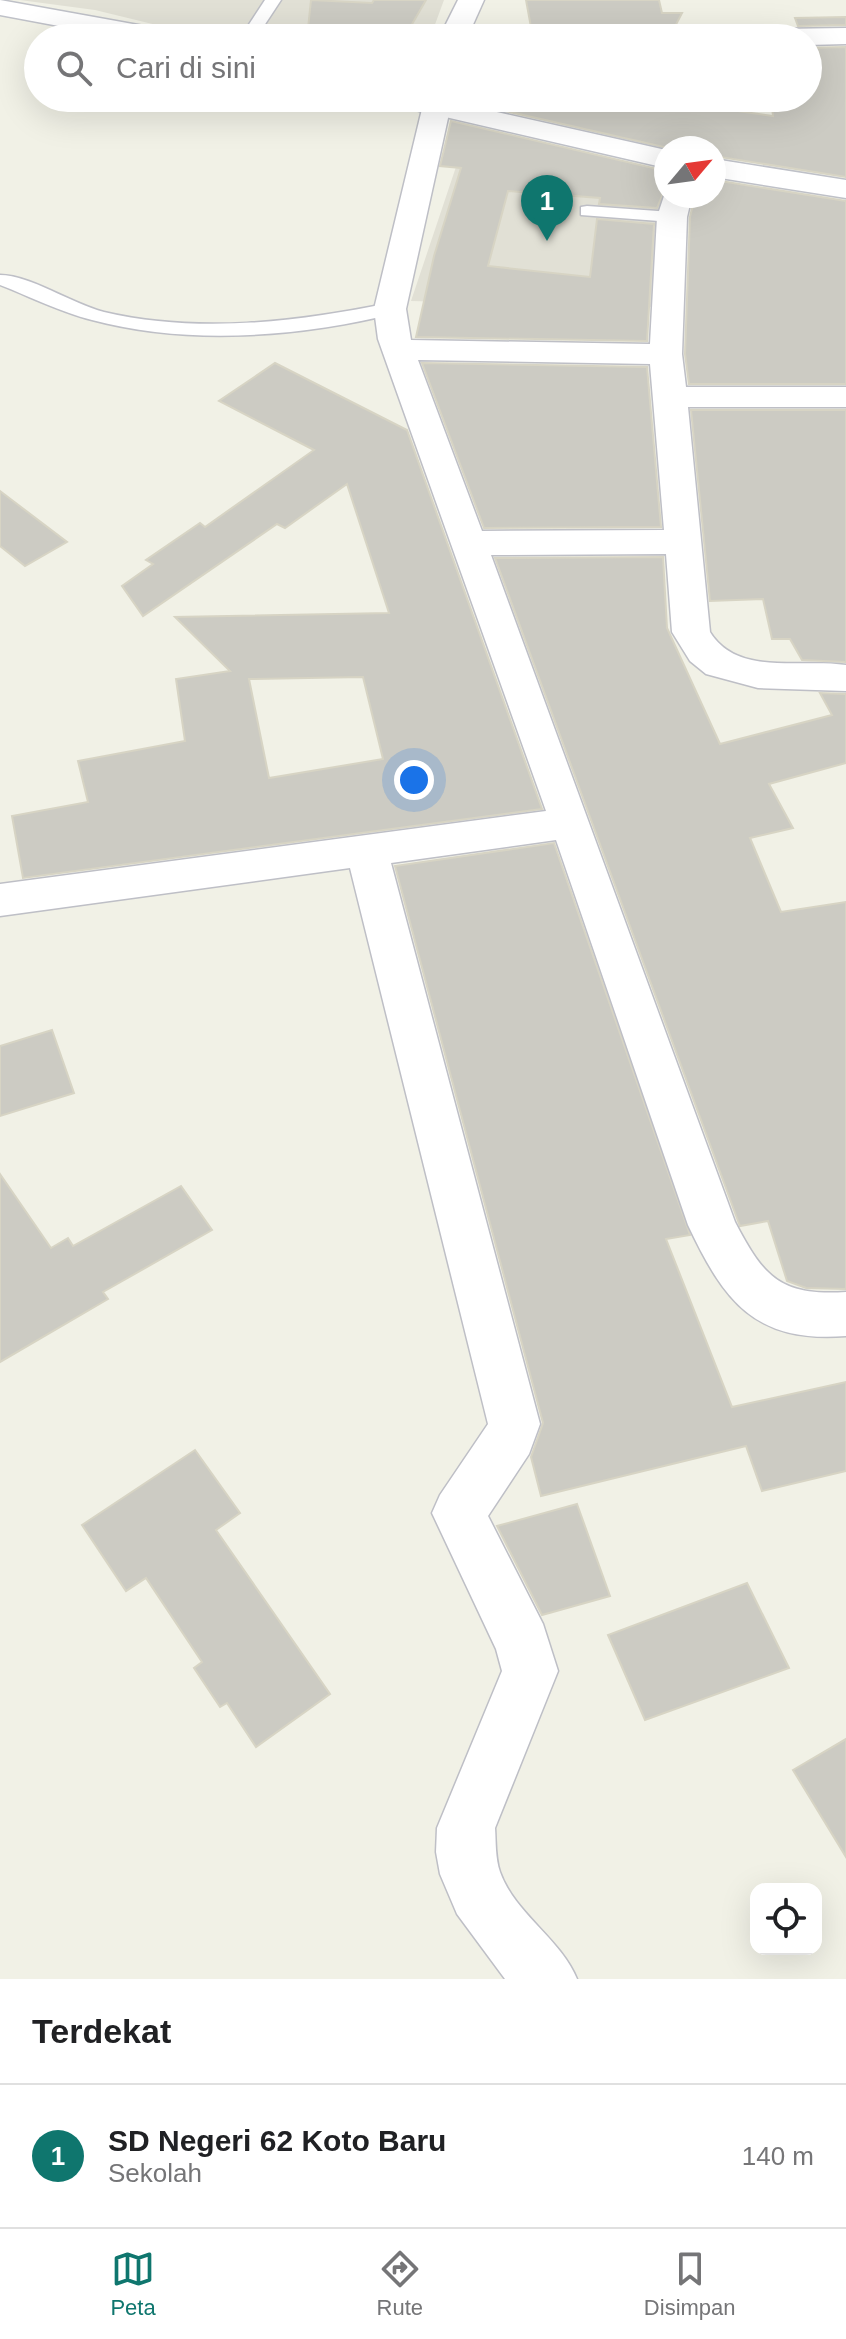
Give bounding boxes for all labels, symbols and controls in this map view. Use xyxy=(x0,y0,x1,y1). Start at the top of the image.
search box xyxy=(24,24,822,112)
icon: search xyxy=(52,46,96,90)
text: Cari di sini xyxy=(116,51,256,84)
north arrow xyxy=(654,136,726,208)
pin: 1 xyxy=(521,175,573,241)
your location xyxy=(394,760,434,800)
map controls xyxy=(750,1883,822,1955)
button: locate xyxy=(750,1883,822,1955)
text: Terdekat xyxy=(32,2012,171,2050)
text: SD Negeri 62 Koto Baru xyxy=(108,2124,446,2157)
text: 1 xyxy=(51,2141,65,2171)
text: 140 m xyxy=(742,2141,814,2171)
text: Sekolah xyxy=(108,2158,202,2188)
tab: Peta xyxy=(110,2247,156,2321)
tab: Rute xyxy=(377,2247,423,2321)
tab: Disimpan xyxy=(644,2247,736,2321)

